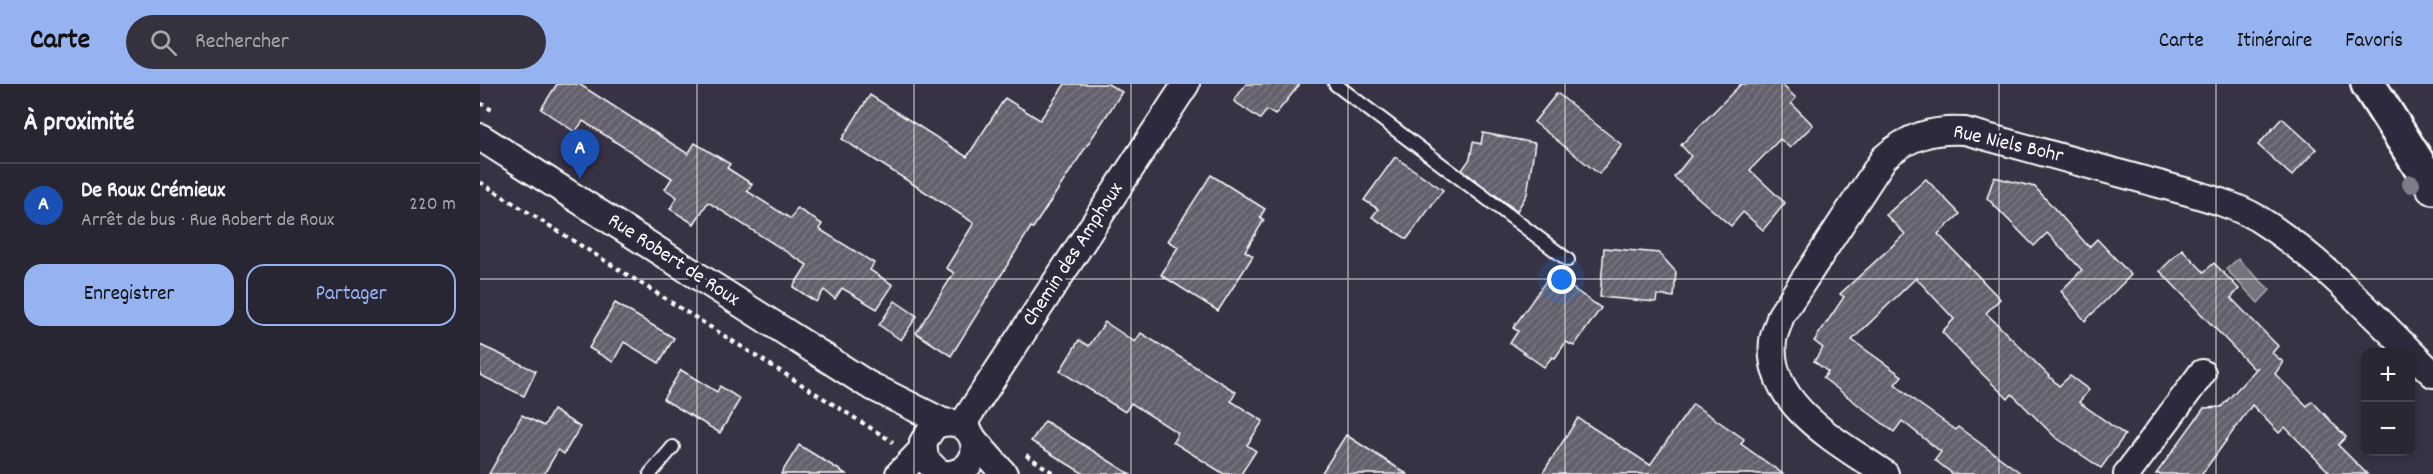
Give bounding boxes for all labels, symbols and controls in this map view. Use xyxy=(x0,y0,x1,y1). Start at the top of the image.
search box xyxy=(126,15,546,69)
text: Carte xyxy=(30,22,90,62)
icon: search xyxy=(147,26,180,59)
text: Rechercher xyxy=(195,27,289,58)
text: Carte xyxy=(2159,27,2204,57)
text: Itinéraire xyxy=(2237,27,2312,57)
text: Favoris xyxy=(2345,27,2403,57)
text: À proximité xyxy=(24,105,134,142)
street label: Rue Niels Bohr xyxy=(1950,118,2066,172)
pin: A xyxy=(560,130,600,179)
text: De Roux Crémieux xyxy=(81,176,225,207)
street label: Chemin des Amphoux xyxy=(1016,177,1132,333)
text: A xyxy=(38,191,49,219)
text: 220 m xyxy=(409,191,456,219)
text: Arrêt de bus · Rue Robert de Roux xyxy=(81,207,334,235)
street label: Rue Robert de Roux xyxy=(601,207,745,315)
button: Enregistrer xyxy=(24,264,234,326)
button: Partager xyxy=(246,264,456,326)
your location xyxy=(1547,265,1576,294)
map controls xyxy=(2361,348,2415,456)
button: + xyxy=(2361,348,2415,402)
button: − xyxy=(2361,402,2415,456)

